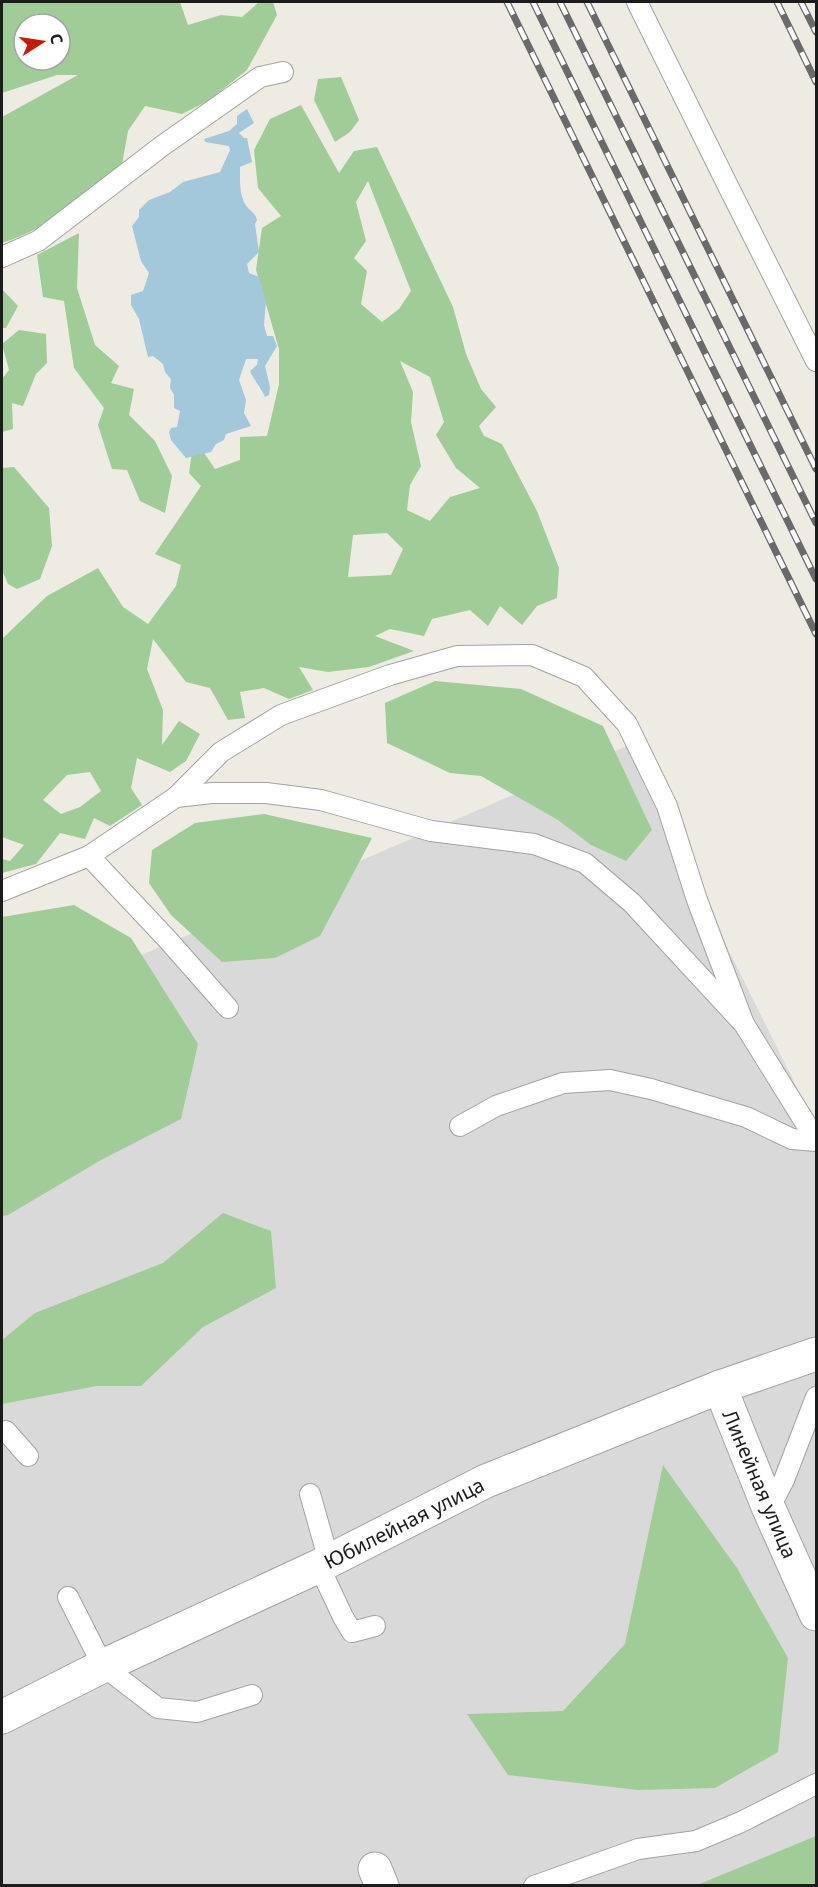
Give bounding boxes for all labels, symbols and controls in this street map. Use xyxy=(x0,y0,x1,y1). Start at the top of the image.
north arrow xyxy=(12,12,72,72)
text: С xyxy=(45,32,69,46)
street label: Линейная улица xyxy=(717,1406,803,1562)
street label: Юбилейная улица xyxy=(319,1471,489,1575)

